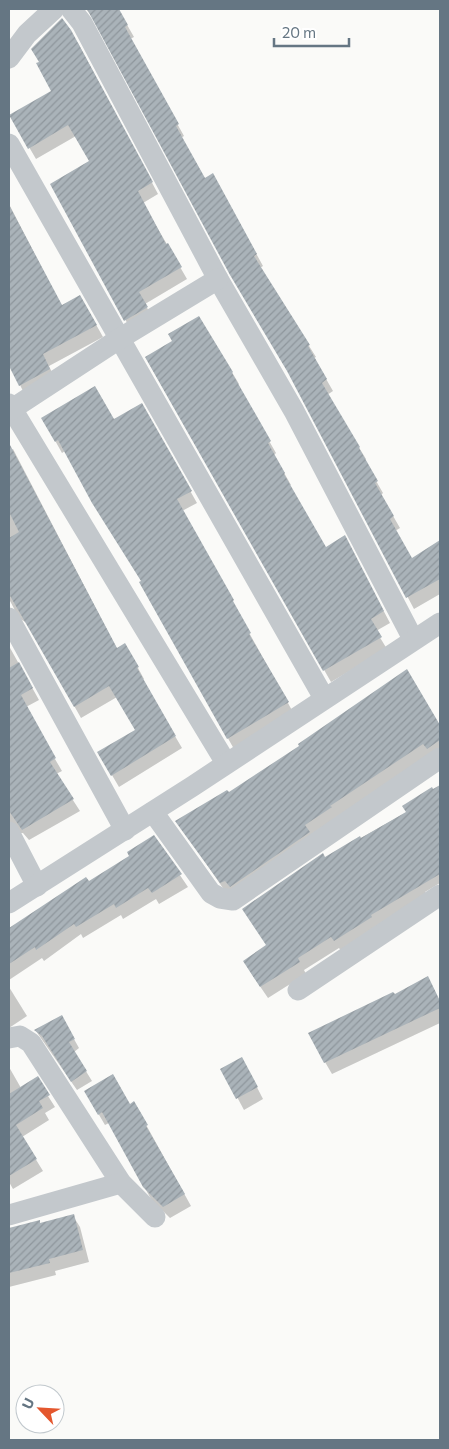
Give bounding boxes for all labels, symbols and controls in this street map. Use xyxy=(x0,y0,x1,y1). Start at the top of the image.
scale bar xyxy=(274,15,349,47)
text: 20 m xyxy=(282,23,316,41)
north arrow xyxy=(15,1384,65,1434)
text: U xyxy=(18,1395,38,1412)

